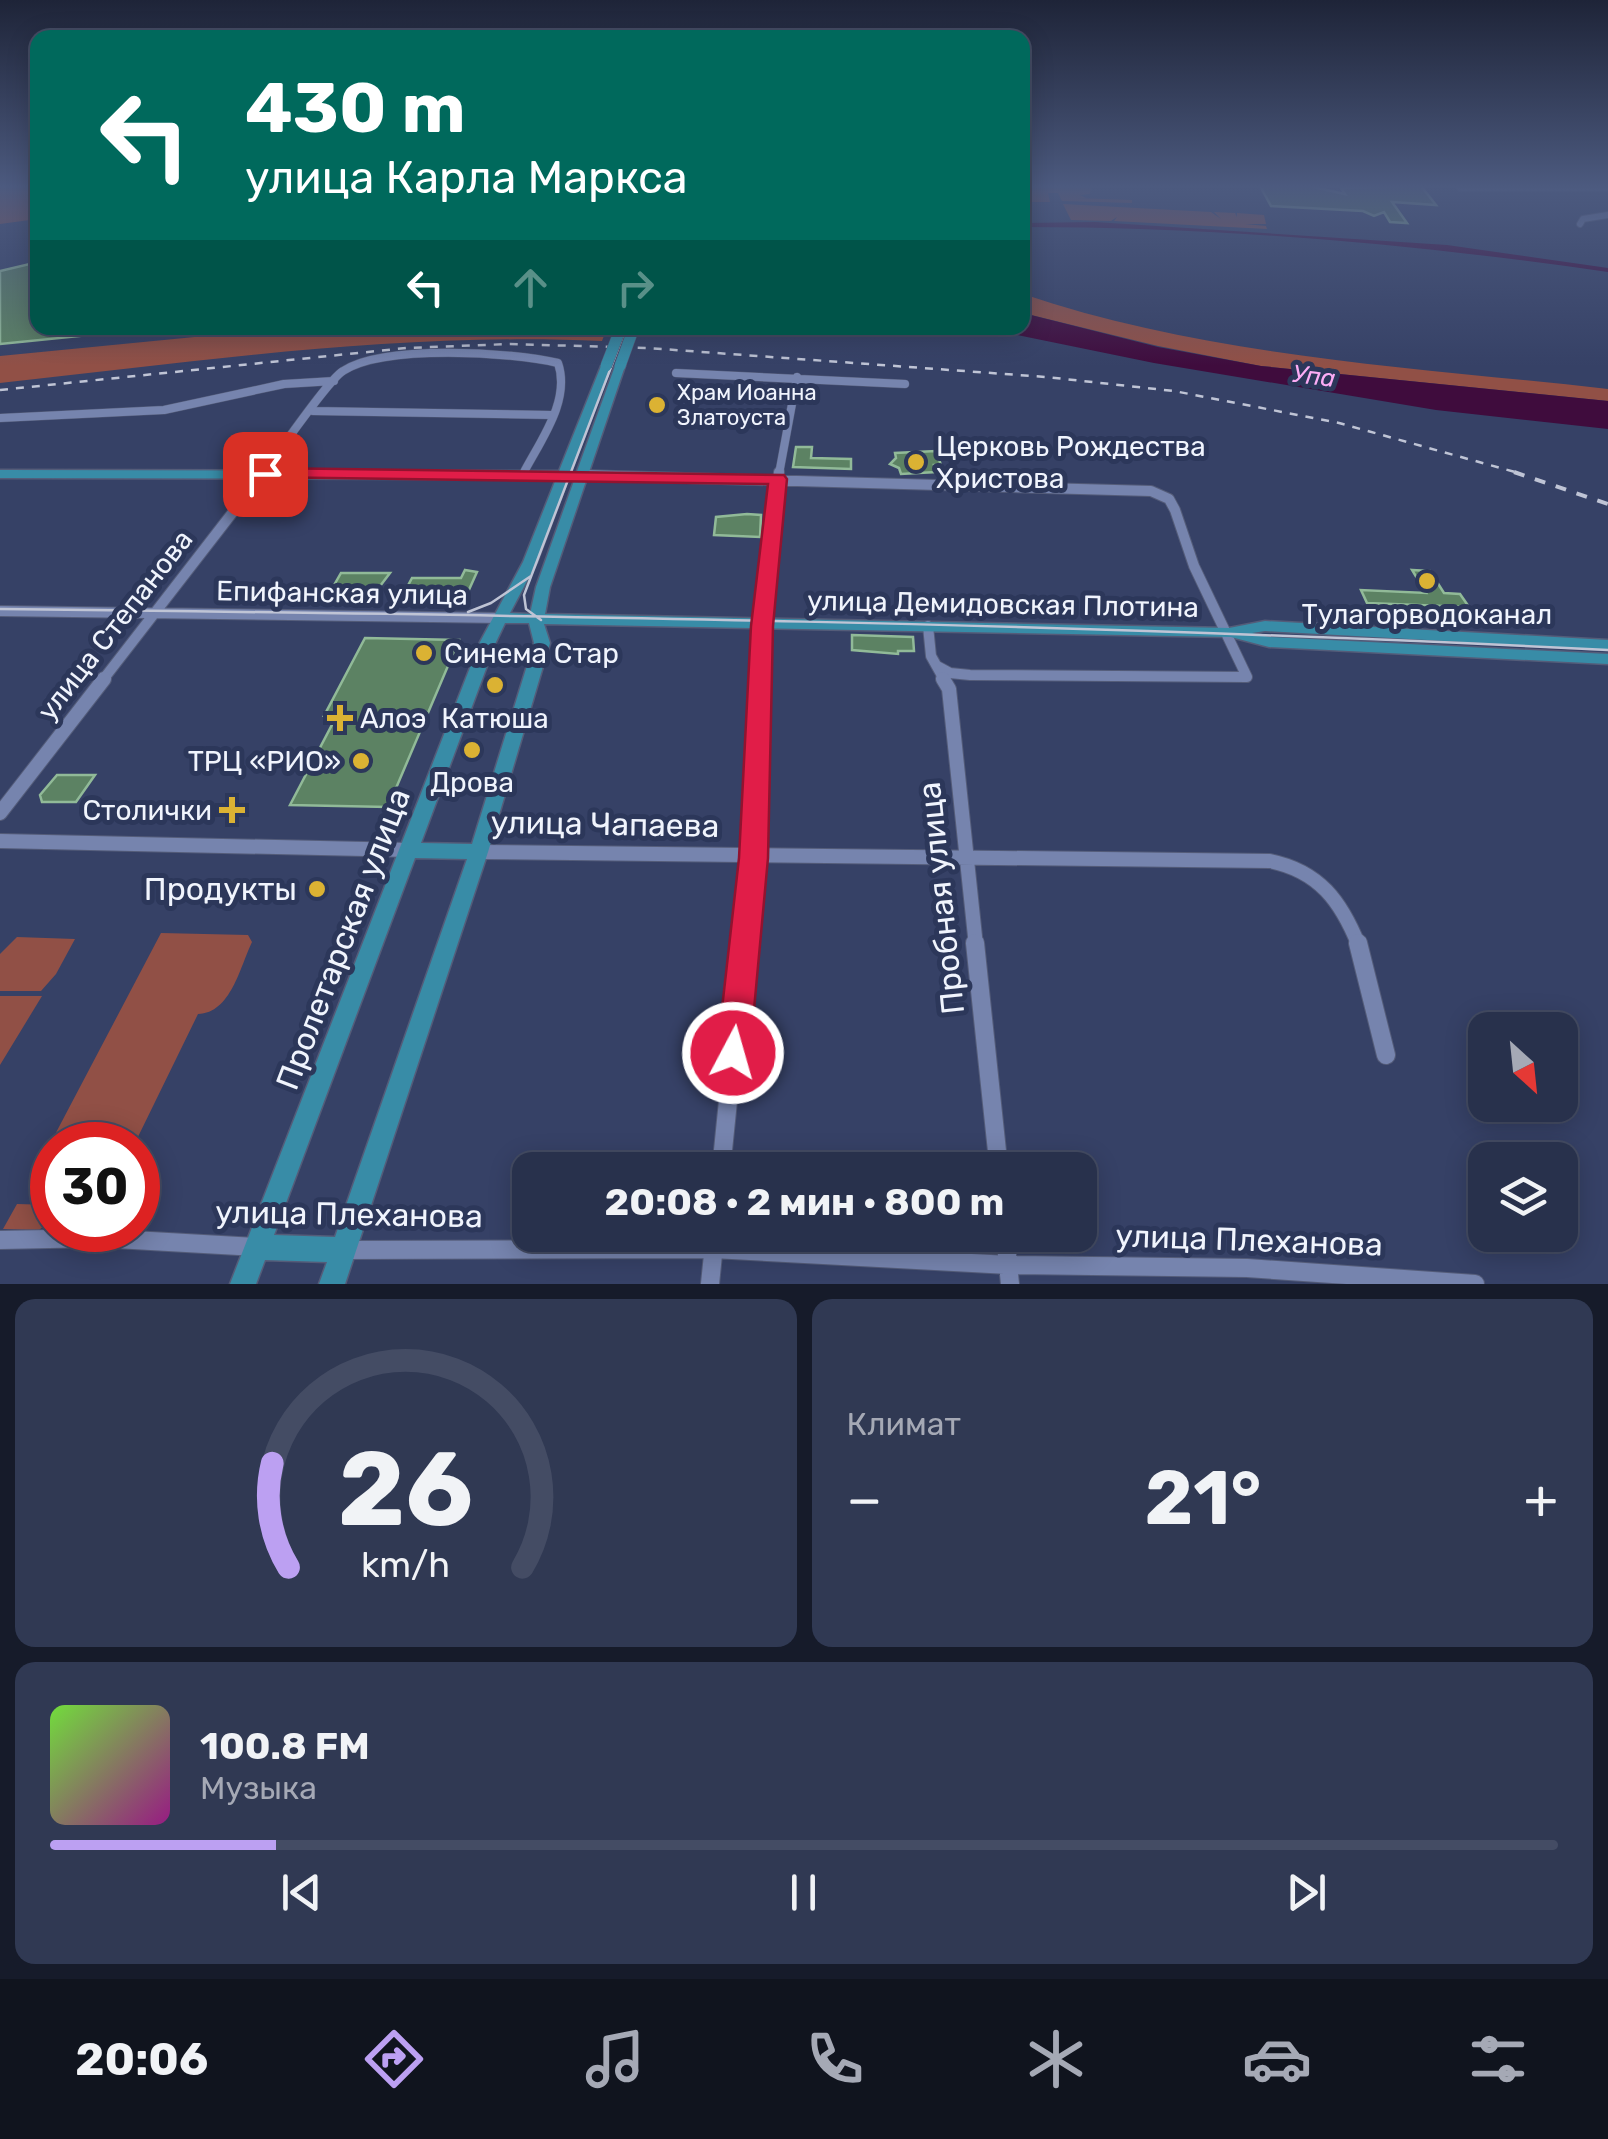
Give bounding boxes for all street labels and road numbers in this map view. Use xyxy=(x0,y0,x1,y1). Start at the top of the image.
street label: улица Степанова xyxy=(30,523,200,727)
street label: Епифанская улица xyxy=(216,574,468,612)
street label: улица Демидовская Плотина xyxy=(807,584,1199,624)
street label: Пробная улица xyxy=(910,780,972,1016)
street label: Пролетарская улица xyxy=(268,783,418,1095)
street label: улица Чапаева xyxy=(490,803,720,845)
street label: улица Плеханова xyxy=(215,1193,483,1235)
street label: улица Плеханова xyxy=(1115,1216,1383,1264)

